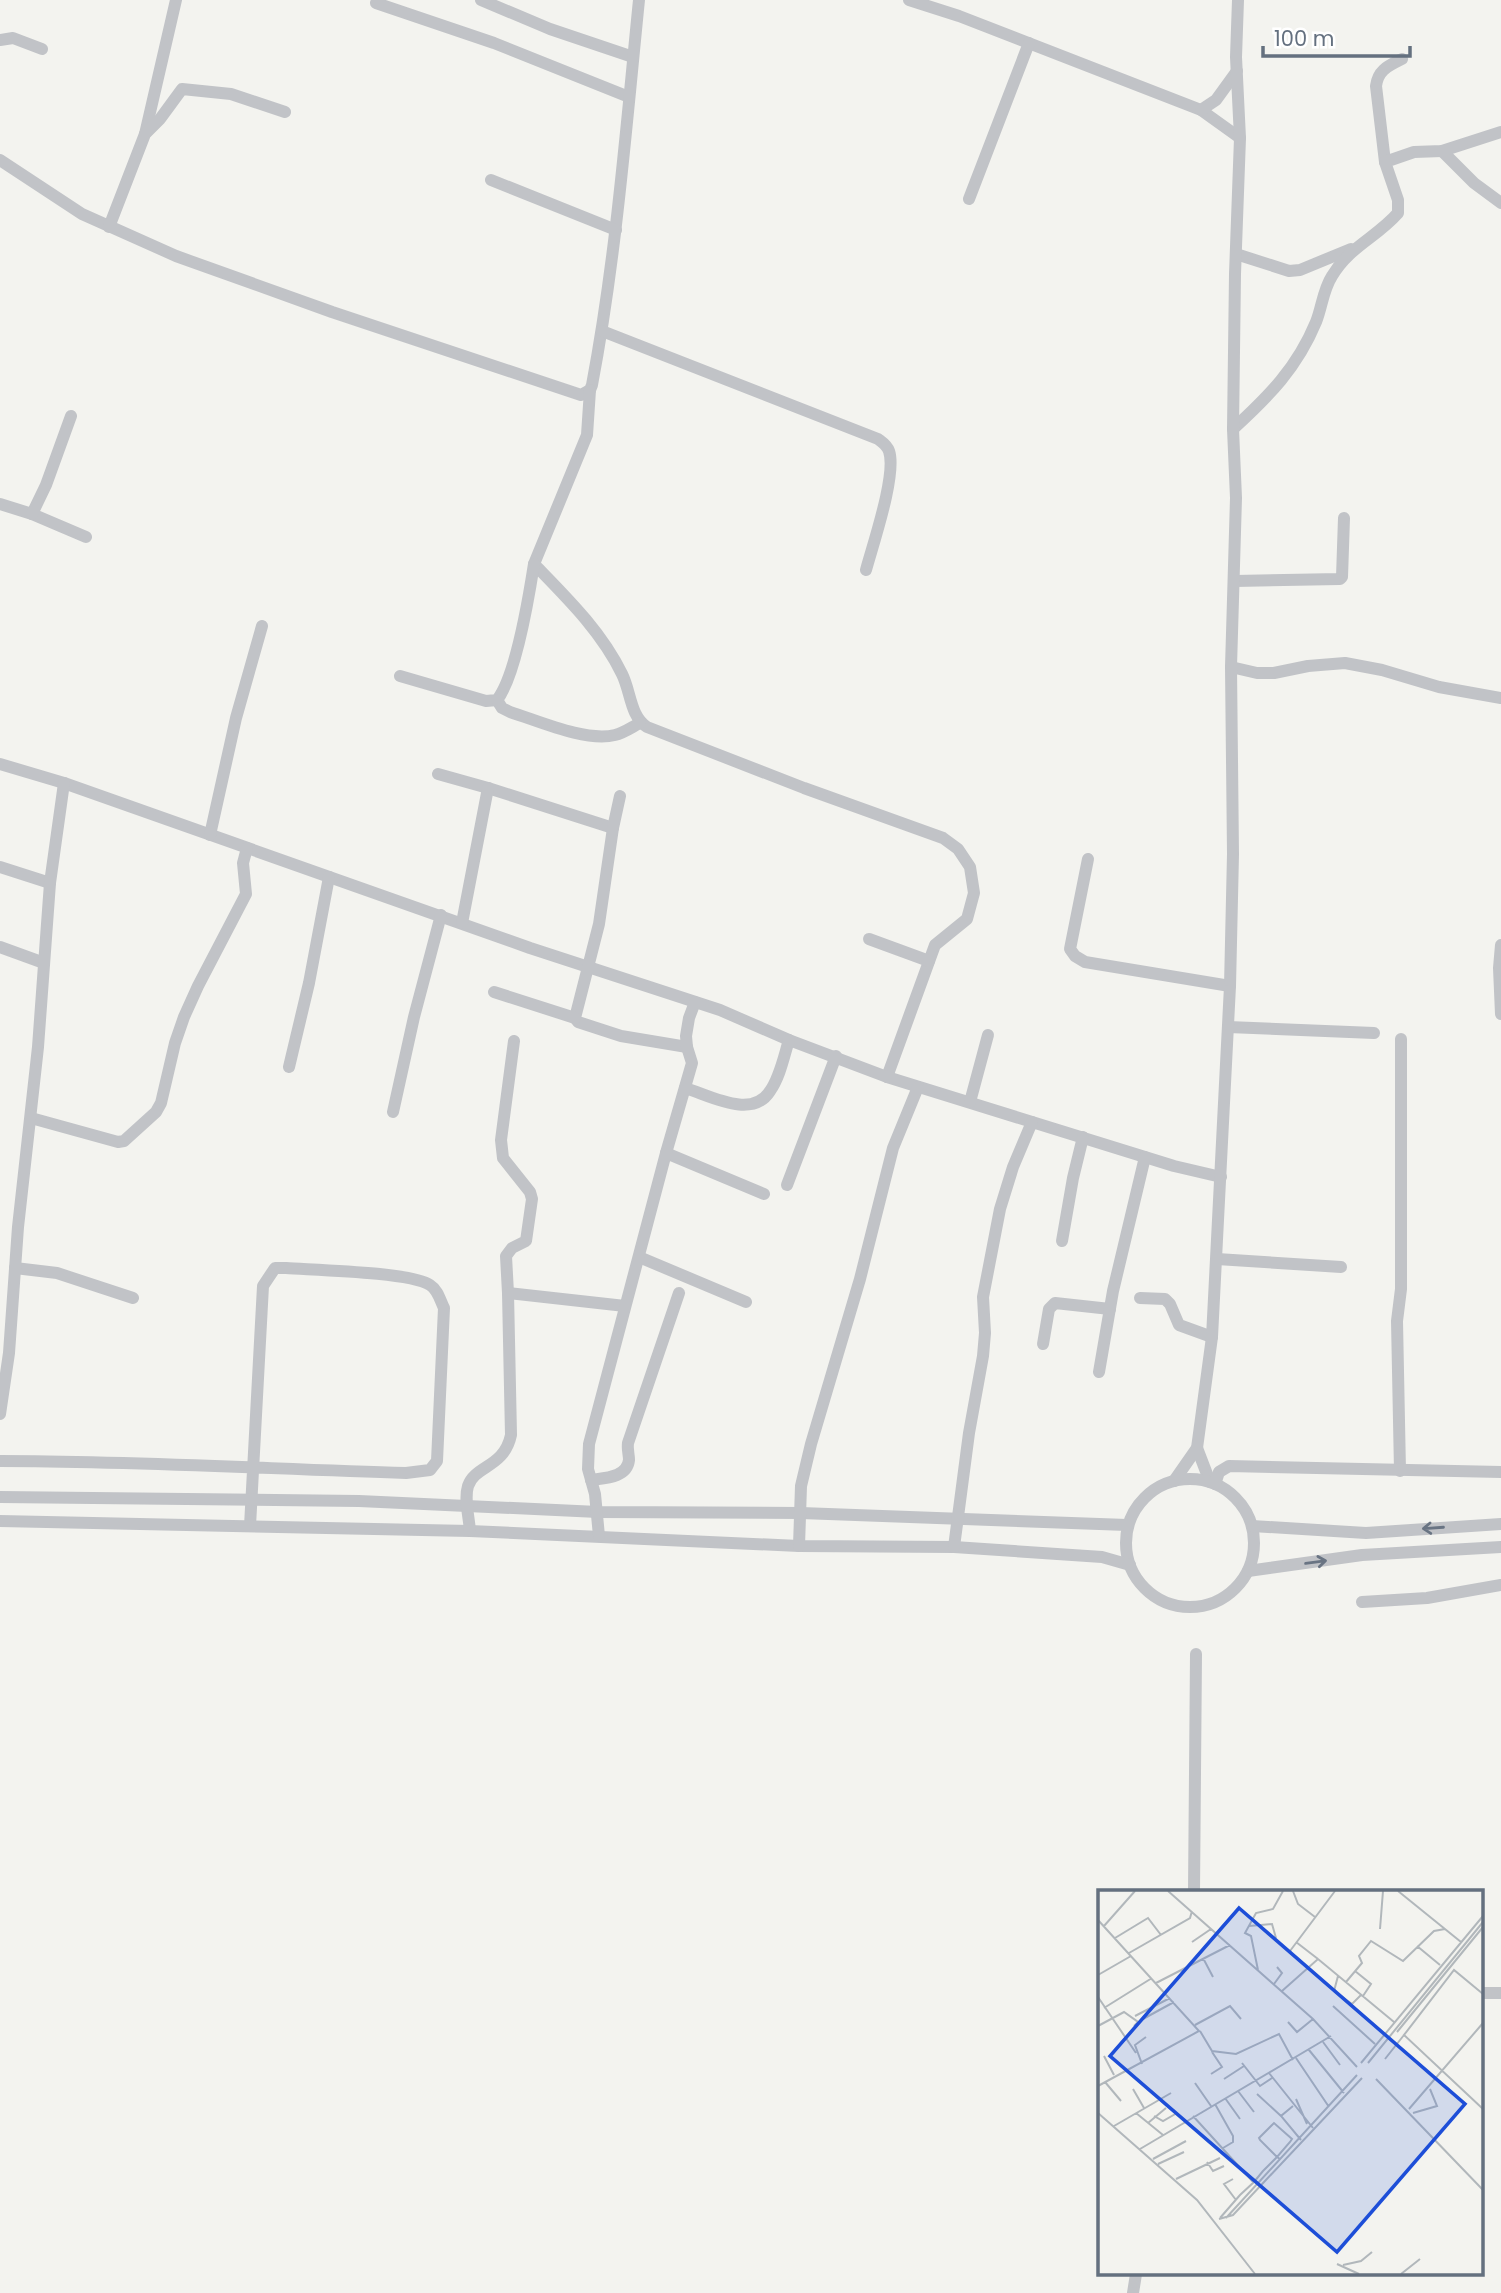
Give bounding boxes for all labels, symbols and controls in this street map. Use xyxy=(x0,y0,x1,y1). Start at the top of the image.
scale bar xyxy=(1263,14,1410,58)
text: 100 m xyxy=(1274,24,1334,53)
one-way arrow xyxy=(1422,1522,1445,1535)
one-way arrow xyxy=(1304,1555,1327,1568)
inset map xyxy=(1098,1890,1484,2276)

